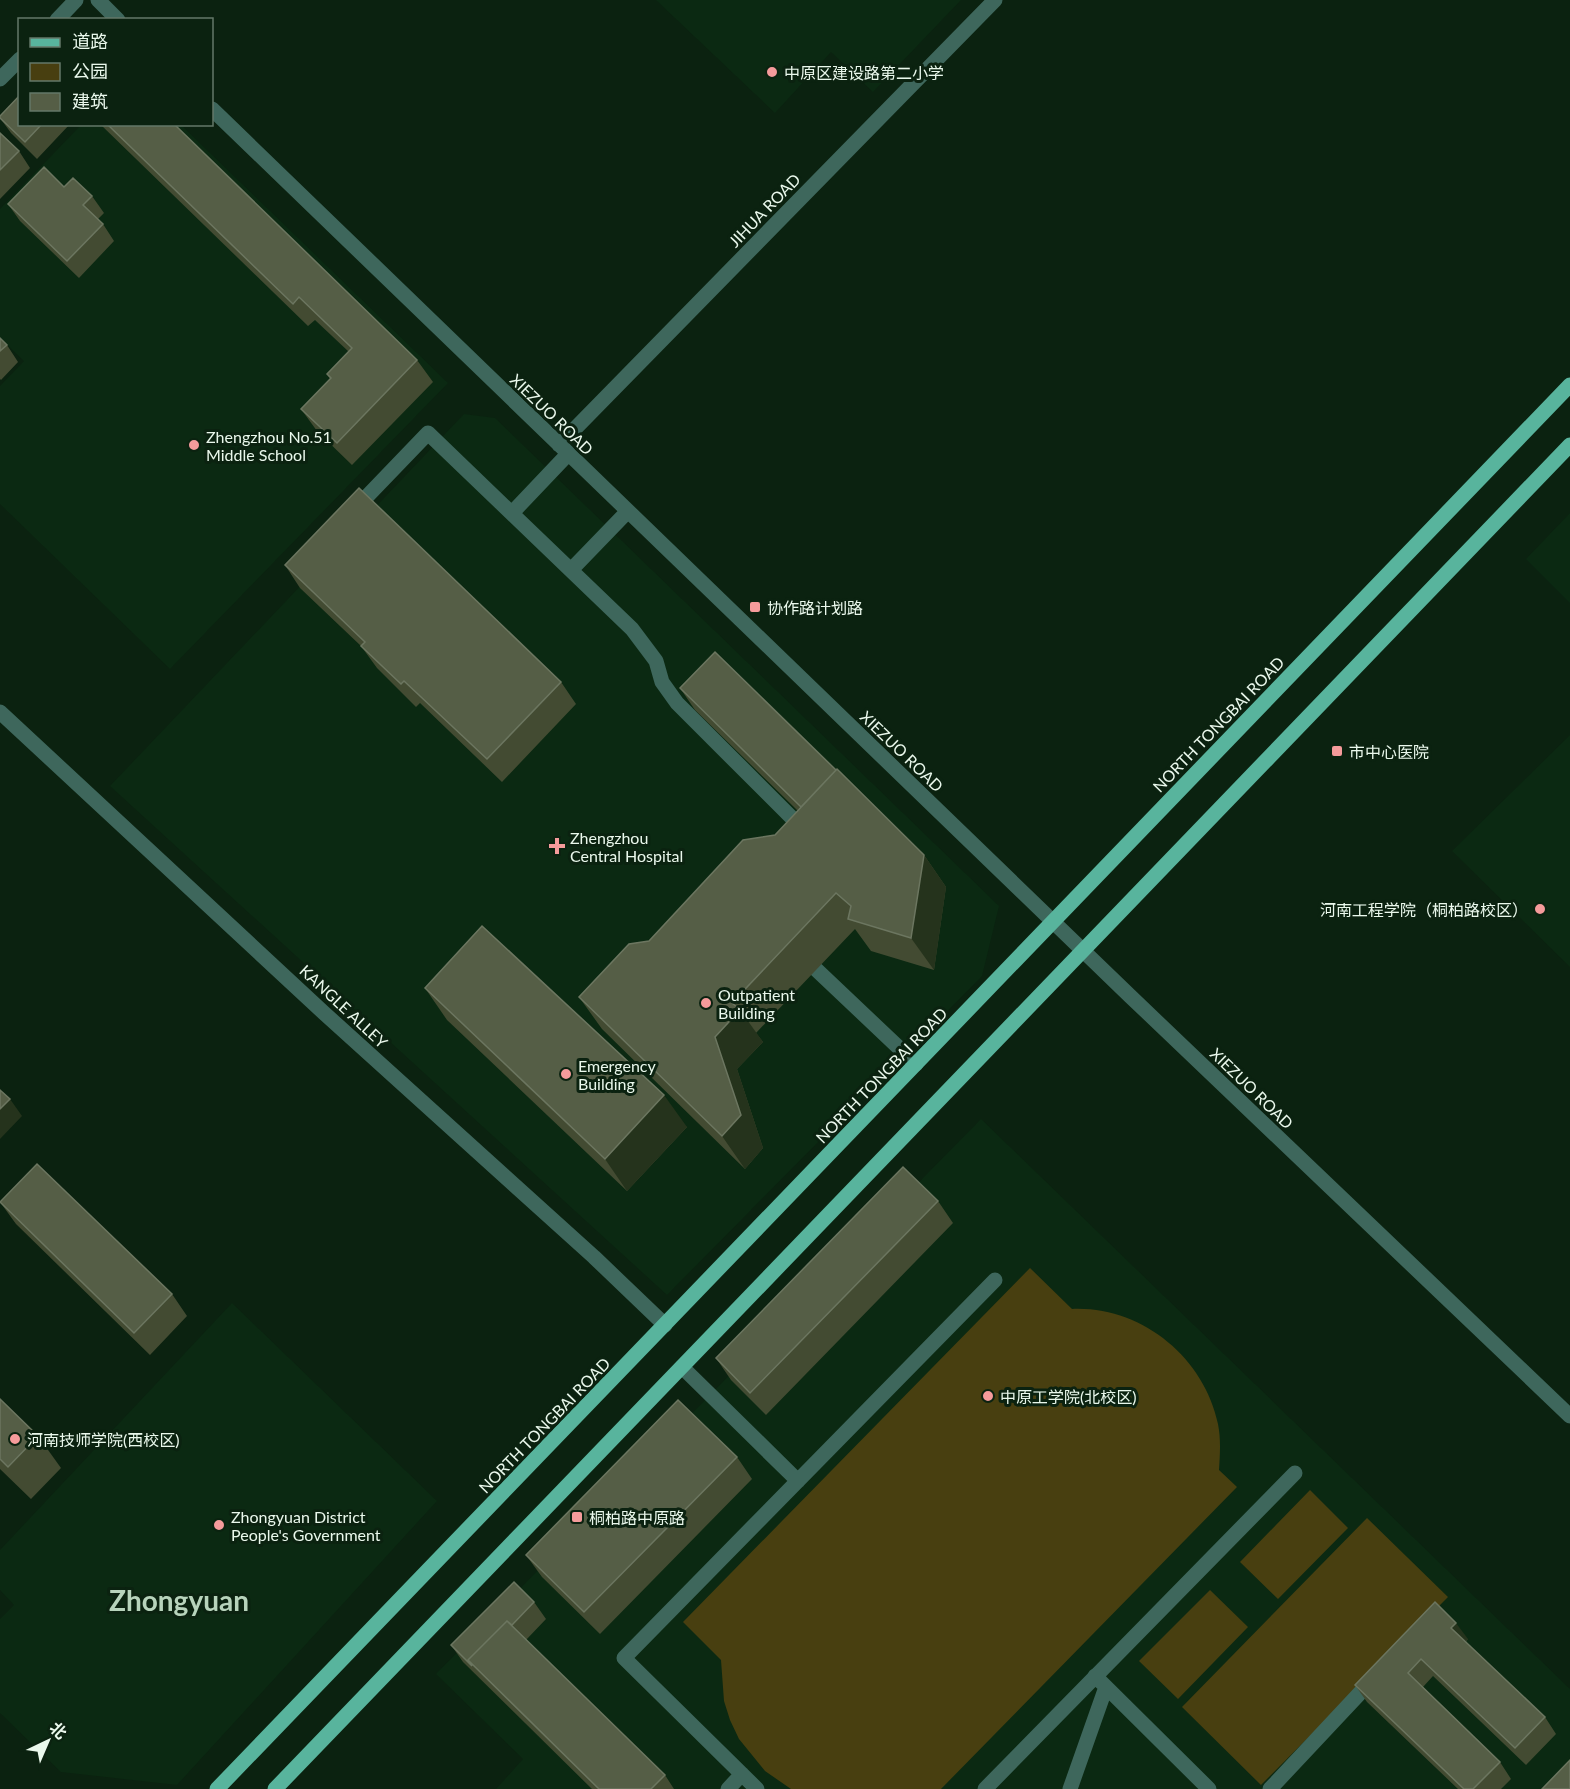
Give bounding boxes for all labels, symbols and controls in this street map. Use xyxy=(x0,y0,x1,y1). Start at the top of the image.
legend xyxy=(18,18,213,126)
text: 道路 xyxy=(72,30,108,52)
text: 公园 xyxy=(72,60,108,82)
place label: 中原区建设路第二小学 xyxy=(784,63,944,82)
marker: 中原区建设路第二小学 xyxy=(765,65,779,79)
text: 建筑 xyxy=(72,90,108,112)
street label: JIHUA ROAD xyxy=(724,169,804,251)
street label: XIEZUO ROAD xyxy=(507,370,597,458)
place label: Zhengzhou No.51 Middle School xyxy=(206,427,332,464)
marker: Zhengzhou No.51 Middle School xyxy=(187,438,201,452)
place label: 协作路计划路 xyxy=(767,598,863,617)
marker: 协作路计划路 xyxy=(748,600,762,614)
street label: NORTH TONGBAI ROAD xyxy=(1148,652,1288,796)
street label: XIEZUO ROAD xyxy=(857,707,947,795)
place label: 市中心医院 xyxy=(1349,742,1429,761)
marker: 市中心医院 xyxy=(1330,744,1344,758)
place label: Zhengzhou Central Hospital xyxy=(570,828,683,865)
marker: Zhengzhou Central Hospital xyxy=(548,837,566,855)
place label: 河南工程学院（桐柏路校区） xyxy=(1320,900,1528,919)
marker: 河南工程学院（桐柏路校区） xyxy=(1533,902,1547,916)
street label: KANGLE ALLEY xyxy=(296,961,392,1051)
place label: Outpatient Building xyxy=(718,985,795,1022)
marker: Outpatient Building xyxy=(699,996,713,1010)
street label: NORTH TONGBAI ROAD xyxy=(811,1003,951,1147)
street label: XIEZUO ROAD xyxy=(1207,1044,1297,1132)
place label: Emergency Building xyxy=(578,1056,656,1093)
marker: Emergency Building xyxy=(559,1067,573,1081)
street label: NORTH TONGBAI ROAD xyxy=(474,1353,614,1497)
place label: 中原工学院(北校区) xyxy=(1000,1387,1137,1406)
marker: 中原工学院(北校区) xyxy=(981,1389,995,1403)
place label: 河南技师学院(西校区) xyxy=(27,1430,180,1449)
marker: 河南技师学院(西校区) xyxy=(8,1432,22,1446)
place label: Zhongyuan District People's Government xyxy=(231,1507,381,1544)
place label: 桐柏路中原路 xyxy=(589,1508,685,1527)
marker: 桐柏路中原路 xyxy=(570,1510,584,1524)
marker: Zhongyuan District People's Government xyxy=(212,1518,226,1532)
district label: Zhongyuan xyxy=(109,1583,249,1617)
north arrow xyxy=(18,1711,78,1771)
text: 北 xyxy=(46,1717,71,1742)

